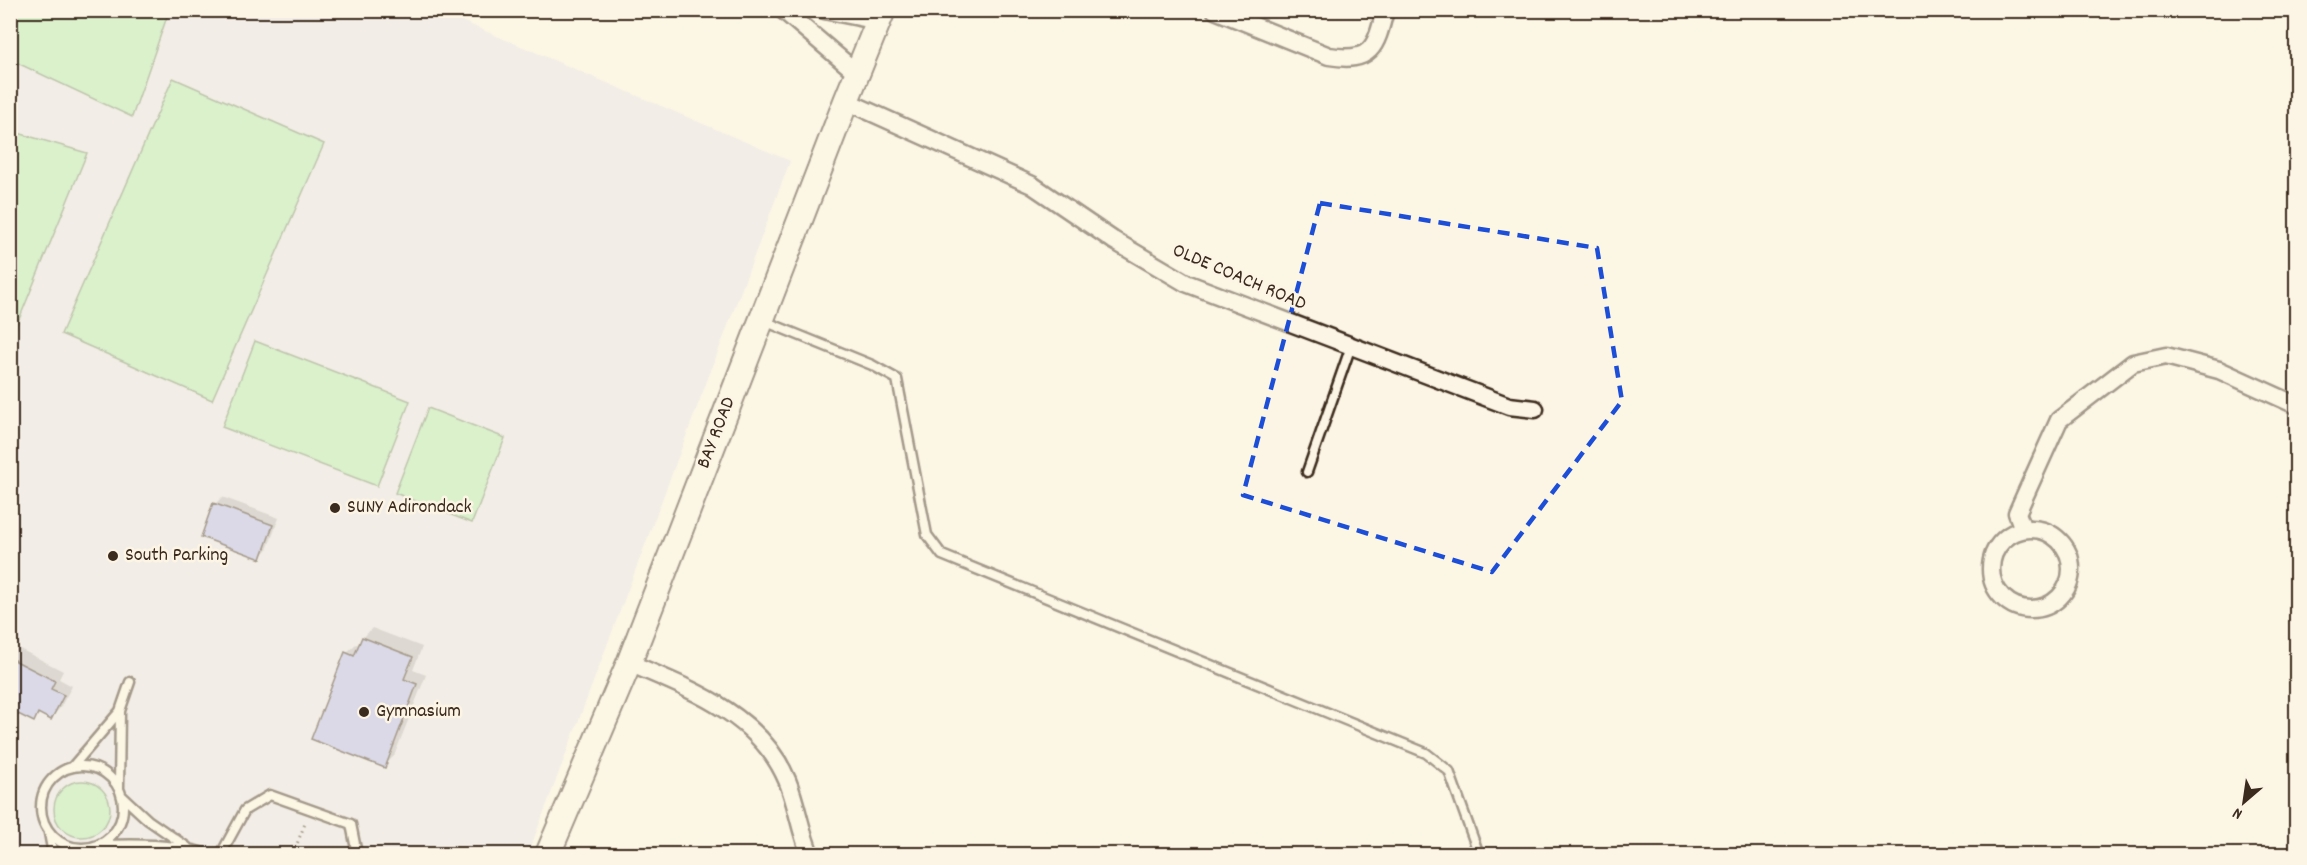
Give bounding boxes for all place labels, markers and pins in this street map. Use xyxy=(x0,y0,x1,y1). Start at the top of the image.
place label: SUNY Adirondack xyxy=(347,494,472,522)
marker: SUNY Adirondack xyxy=(328,501,342,515)
place label: South Parking xyxy=(125,542,228,570)
marker: South Parking xyxy=(106,549,120,563)
place label: Gymnasium xyxy=(376,698,461,726)
marker: Gymnasium xyxy=(357,705,371,719)

